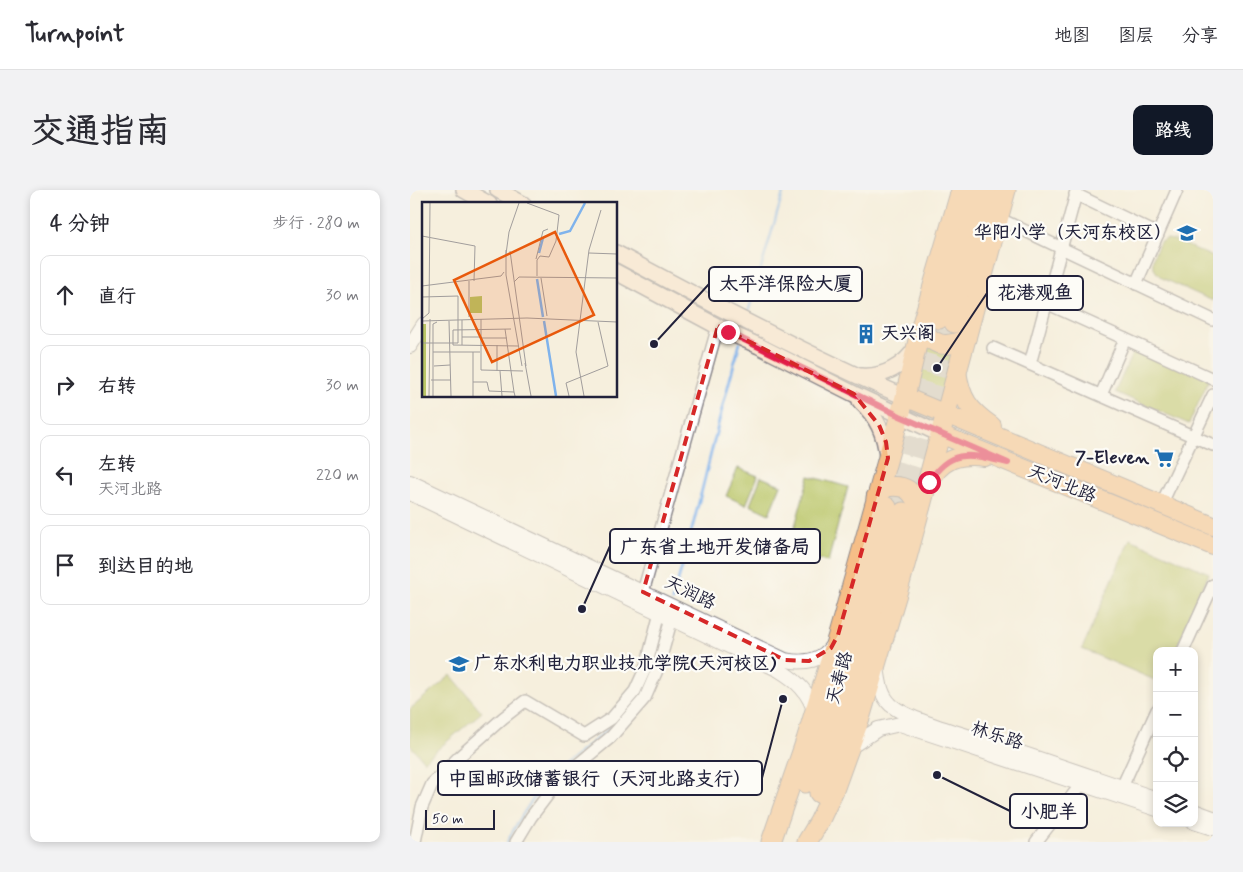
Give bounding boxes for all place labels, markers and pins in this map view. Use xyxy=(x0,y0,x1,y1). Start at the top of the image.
place label: 华阳小学（天河东校区） xyxy=(974,221,1172,245)
school or university icon: 华阳小学（天河东校区） xyxy=(1176,222,1198,244)
callout: 太平洋保险大厦 xyxy=(709,267,862,301)
callout: 花港观鱼 xyxy=(987,276,1083,310)
place label: 天兴阁 xyxy=(881,322,935,346)
building icon: 天兴阁 xyxy=(855,323,877,345)
place label: 7-Eleven xyxy=(1075,446,1150,470)
supermarket icon: 7-Eleven xyxy=(1153,447,1175,469)
callout: 广东省土地开发储备局 xyxy=(610,529,820,563)
place label: 广东水利电力职业技术学院(天河校区) xyxy=(474,652,777,676)
school or university icon: 广东水利电力职业技术学院(天河校区) xyxy=(448,653,470,675)
callout: 中国邮政储蓄银行（天河北路支行） xyxy=(438,761,762,795)
callout: 小肥羊 xyxy=(1010,794,1087,828)

